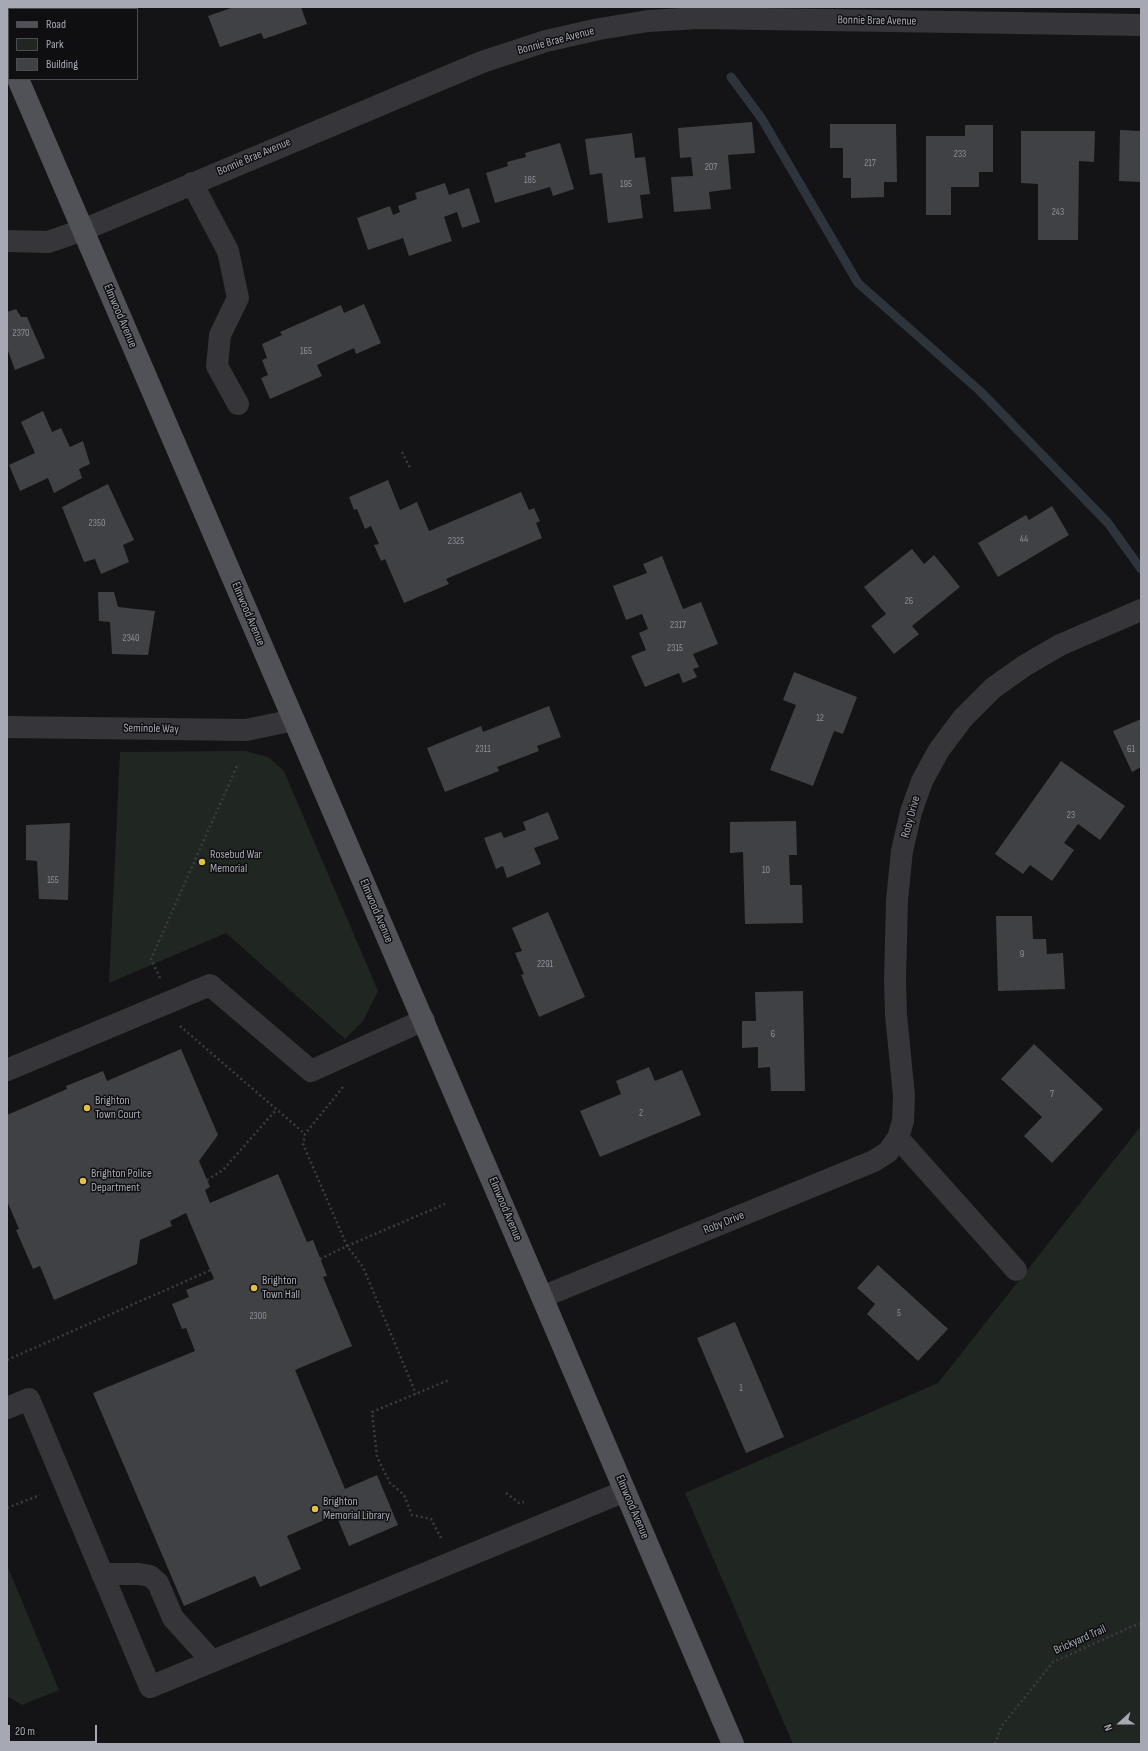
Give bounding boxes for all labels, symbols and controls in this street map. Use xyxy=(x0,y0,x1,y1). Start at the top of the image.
legend xyxy=(8,8,138,80)
street label: Bonnie Brae Avenue xyxy=(837,13,917,29)
text: Road xyxy=(46,17,66,32)
street label: Bonnie Brae Avenue xyxy=(516,24,596,58)
text: Park xyxy=(46,37,64,52)
text: Building xyxy=(46,57,78,72)
street label: Bonnie Brae Avenue xyxy=(215,135,293,179)
house number: 233 xyxy=(954,148,966,160)
house number: 217 xyxy=(864,157,876,169)
house number: 207 xyxy=(705,161,717,173)
house number: 185 xyxy=(524,174,536,186)
house number: 195 xyxy=(620,178,632,190)
house number: 243 xyxy=(1052,206,1064,218)
street label: Elmwood Avenue xyxy=(100,282,140,350)
house number: 2370 xyxy=(13,327,29,339)
house number: 165 xyxy=(300,345,312,357)
house number: 2350 xyxy=(89,517,105,529)
house number: 44 xyxy=(1020,533,1028,545)
house number: 2325 xyxy=(448,535,464,547)
street label: Elmwood Avenue xyxy=(228,580,268,648)
house number: 26 xyxy=(905,595,913,607)
house number: 2317 xyxy=(670,619,686,631)
house number: 2340 xyxy=(123,632,139,644)
house number: 2315 xyxy=(667,642,683,654)
house number: 12 xyxy=(816,712,824,724)
street label: Seminole Way xyxy=(123,721,179,737)
house number: 2311 xyxy=(475,743,491,755)
house number: 61 xyxy=(1127,743,1135,755)
street label: Roby Drive xyxy=(899,794,923,840)
house number: 23 xyxy=(1067,809,1075,821)
place label: Rosebud War Memorial xyxy=(210,848,262,876)
marker: Rosebud War Memorial xyxy=(197,857,207,867)
house number: 10 xyxy=(762,864,770,876)
house number: 155 xyxy=(47,874,59,886)
street label: Elmwood Avenue xyxy=(356,877,396,945)
house number: 9 xyxy=(1020,948,1024,960)
house number: 2291 xyxy=(537,958,553,970)
house number: 6 xyxy=(771,1028,775,1040)
house number: 7 xyxy=(1050,1088,1054,1100)
place label: Brighton Town Court xyxy=(95,1094,141,1122)
marker: Brighton Town Court xyxy=(82,1103,92,1113)
house number: 2 xyxy=(639,1107,643,1119)
place label: Brighton Police Department xyxy=(91,1167,152,1195)
street label: Elmwood Avenue xyxy=(485,1175,525,1243)
marker: Brighton Police Department xyxy=(78,1176,88,1186)
street label: Roby Drive xyxy=(701,1208,747,1238)
place label: Brighton Town Hall xyxy=(262,1274,300,1302)
marker: Brighton Town Hall xyxy=(249,1283,259,1293)
house number: 5 xyxy=(897,1307,901,1319)
house number: 2300 xyxy=(249,1310,267,1322)
house number: 1 xyxy=(739,1382,743,1394)
street label: Elmwood Avenue xyxy=(612,1473,652,1541)
place label: Brighton Memorial Library xyxy=(323,1495,390,1523)
marker: Brighton Memorial Library xyxy=(310,1504,320,1514)
street label: Brickyard Trail xyxy=(1052,1622,1108,1658)
north arrow xyxy=(1100,1703,1140,1743)
scale bar xyxy=(10,1717,99,1743)
text: N xyxy=(1101,1722,1115,1733)
text: 20 m xyxy=(15,1724,35,1739)

